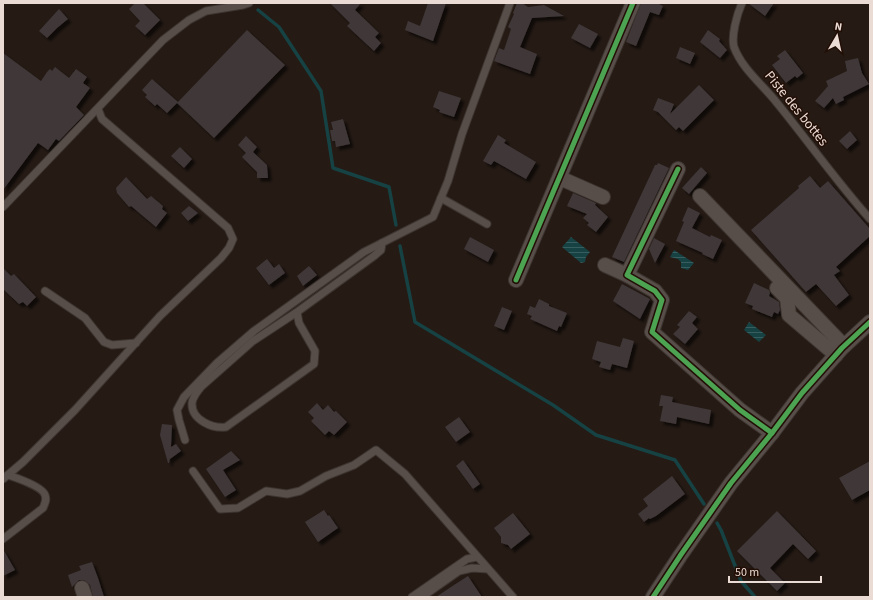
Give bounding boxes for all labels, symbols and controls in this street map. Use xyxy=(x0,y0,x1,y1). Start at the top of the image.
north arrow xyxy=(817,16,857,56)
text: N xyxy=(834,19,843,35)
street label: Piste des bottes xyxy=(760,67,833,151)
scale bar xyxy=(729,558,821,584)
text: 50 m xyxy=(735,564,759,581)

